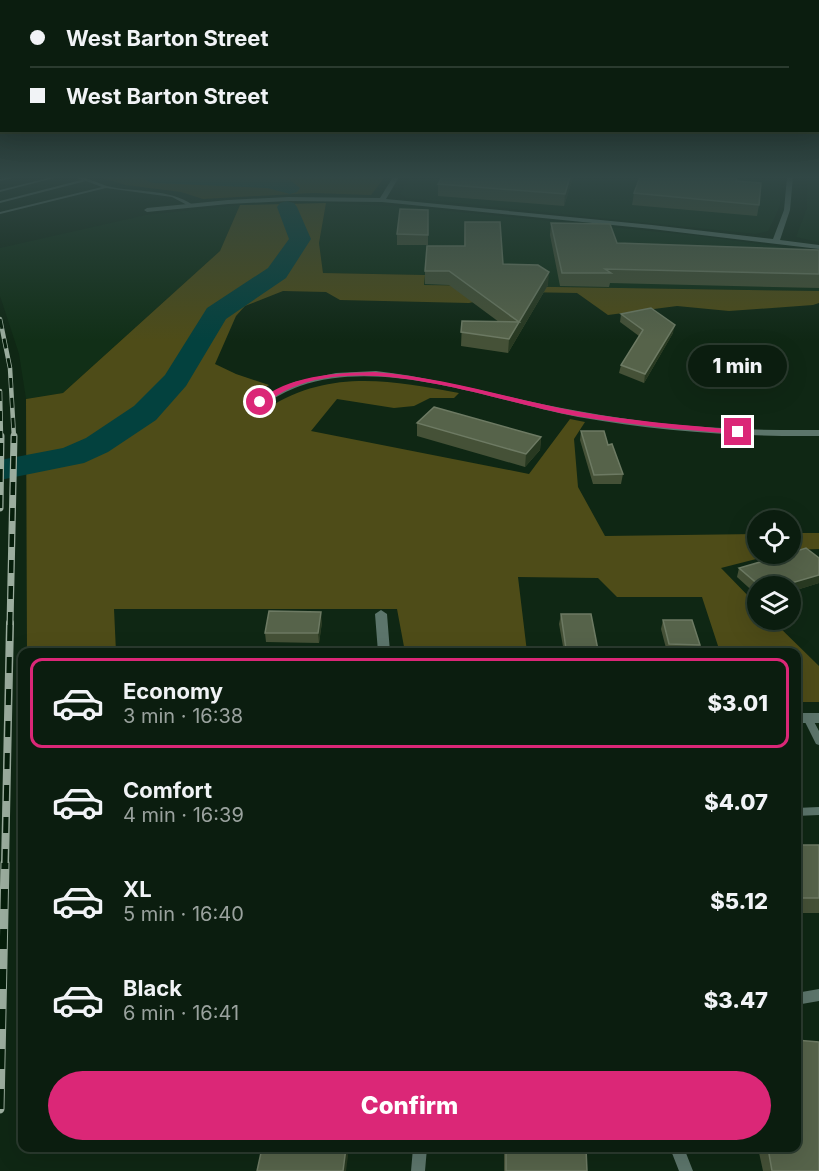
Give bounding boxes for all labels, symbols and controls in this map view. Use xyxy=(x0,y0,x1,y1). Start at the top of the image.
text: West Barton Street xyxy=(66,25,269,51)
text: West Barton Street xyxy=(66,83,269,109)
callout: 1 min xyxy=(688,345,788,387)
text: 1 min xyxy=(712,354,763,378)
route start xyxy=(246,388,273,415)
route end xyxy=(724,418,751,445)
map controls xyxy=(747,510,801,630)
button: locate xyxy=(747,510,801,564)
button: layers xyxy=(747,576,801,630)
icon: car xyxy=(51,676,105,730)
text: Economy xyxy=(123,678,223,704)
text: $3.01 xyxy=(707,690,768,716)
text: 3 min · 16:38 xyxy=(123,704,243,728)
icon: car xyxy=(51,775,105,829)
text: Comfort xyxy=(123,777,212,803)
text: $4.07 xyxy=(704,789,768,815)
text: 4 min · 16:39 xyxy=(123,803,244,827)
icon: car xyxy=(51,874,105,928)
text: XL xyxy=(123,876,152,902)
text: $5.12 xyxy=(710,888,768,914)
text: 5 min · 16:40 xyxy=(123,902,244,926)
icon: car xyxy=(51,973,105,1027)
text: Black xyxy=(123,975,182,1001)
text: $3.47 xyxy=(704,987,768,1013)
text: 6 min · 16:41 xyxy=(123,1001,239,1025)
button: Confirm xyxy=(48,1071,771,1140)

